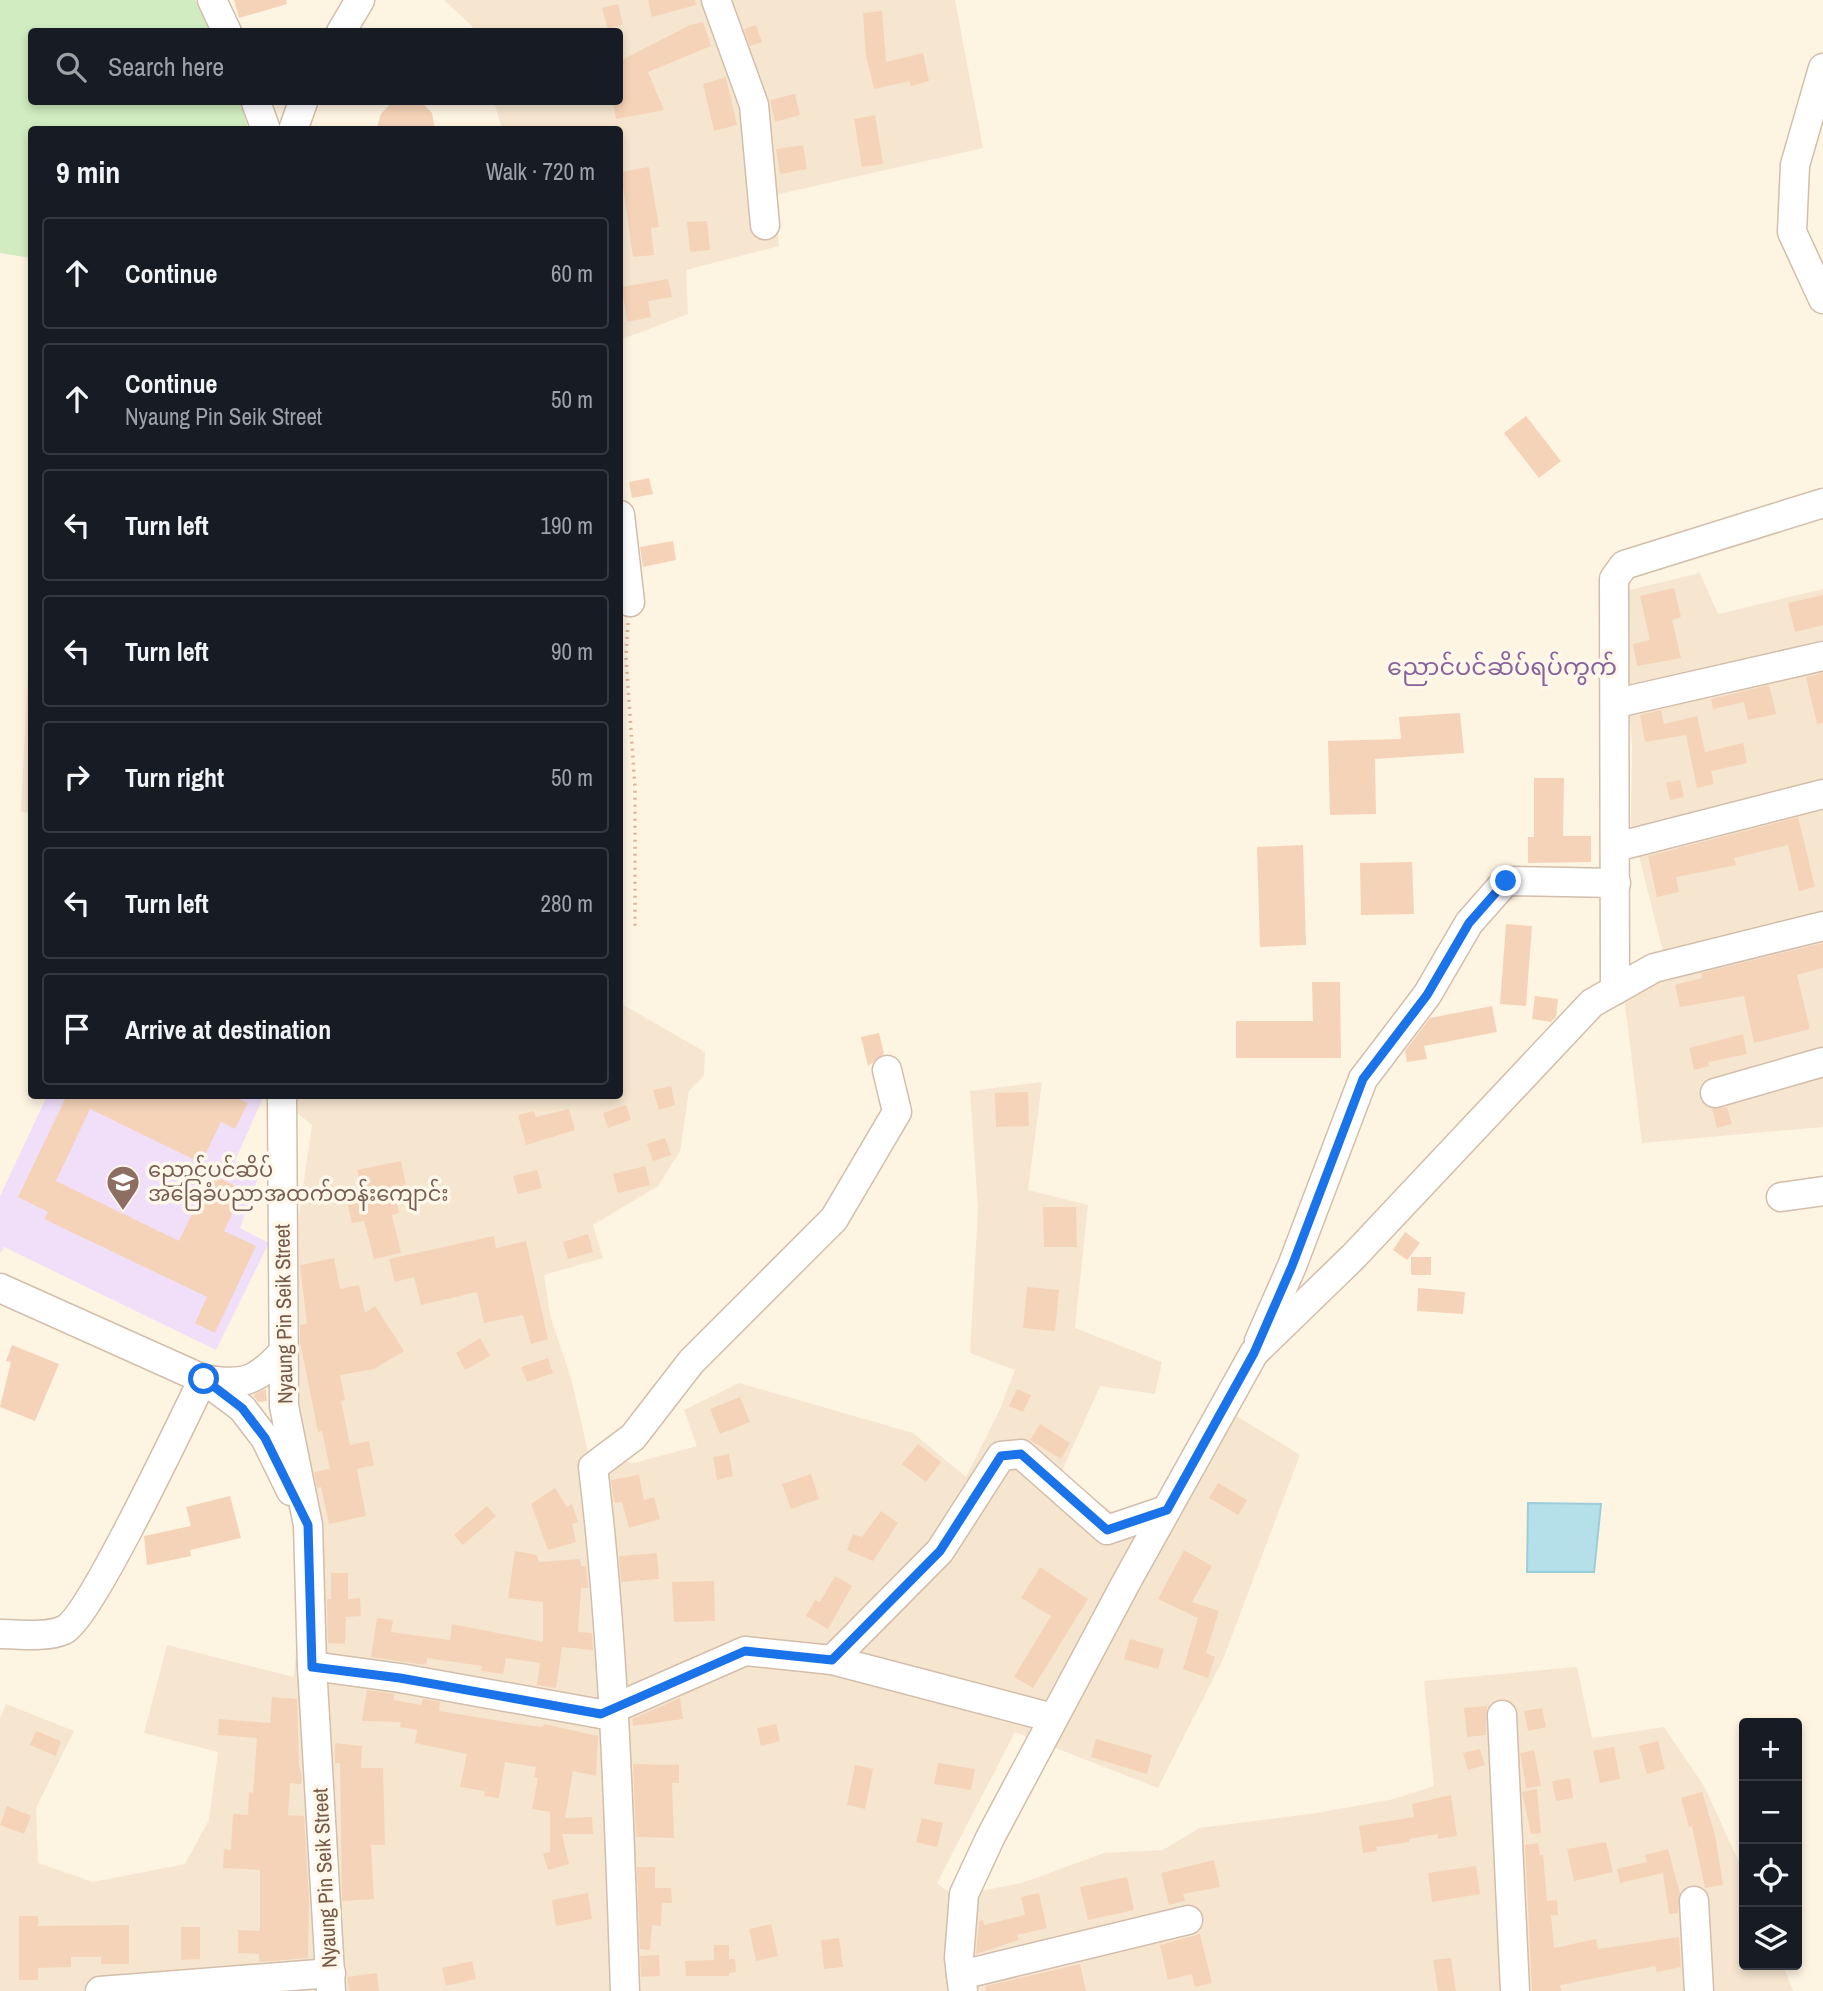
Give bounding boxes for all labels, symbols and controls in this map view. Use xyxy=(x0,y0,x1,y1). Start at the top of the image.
search box xyxy=(28,28,623,105)
icon: search xyxy=(52,48,90,86)
text: Search here xyxy=(108,49,224,84)
text: 9 min xyxy=(56,152,120,192)
text: Walk · 720 m xyxy=(486,156,595,187)
icon: ahead xyxy=(58,254,96,292)
text: Continue xyxy=(125,256,217,291)
text: 60 m xyxy=(551,258,593,289)
text: Continue xyxy=(125,366,217,401)
icon: ahead xyxy=(58,380,96,418)
text: 50 m xyxy=(551,384,593,415)
text: Nyaung Pin Seik Street xyxy=(125,401,322,432)
icon: left xyxy=(58,506,96,544)
text: Turn left xyxy=(125,508,209,543)
text: 190 m xyxy=(541,510,593,541)
icon: left xyxy=(58,632,96,670)
text: Turn left xyxy=(125,634,209,669)
text: 90 m xyxy=(551,636,593,667)
district label: ညောင်ပင်ဆိပ်ရပ်ကွက် xyxy=(1387,650,1617,686)
icon: right xyxy=(58,758,96,796)
text: Turn right xyxy=(125,760,224,795)
text: 50 m xyxy=(551,762,593,793)
route end xyxy=(1490,865,1521,896)
icon: left xyxy=(58,884,96,922)
text: Turn left xyxy=(125,886,209,921)
text: 280 m xyxy=(541,888,593,919)
icon: arrive xyxy=(58,1010,96,1048)
text: Arrive at destination xyxy=(125,1012,331,1047)
place label: ညောင်ပင်ဆိပ် အခြေခံပညာအထက်တန်းကျောင်း xyxy=(148,1154,449,1212)
school or university icon: ညောင်ပင်ဆိပ် အခြေခံပညာအထက်တန်းကျောင်း xyxy=(104,1163,142,1212)
street label: Nyaung Pin Seik Street xyxy=(267,1224,300,1404)
route start xyxy=(188,1363,219,1394)
map controls xyxy=(1739,1718,1802,1970)
button: + xyxy=(1739,1718,1802,1781)
button: − xyxy=(1739,1781,1802,1844)
street label: Nyaung Pin Seik Street xyxy=(305,1787,344,1969)
button: locate xyxy=(1739,1844,1802,1907)
button: layers xyxy=(1739,1907,1802,1970)

